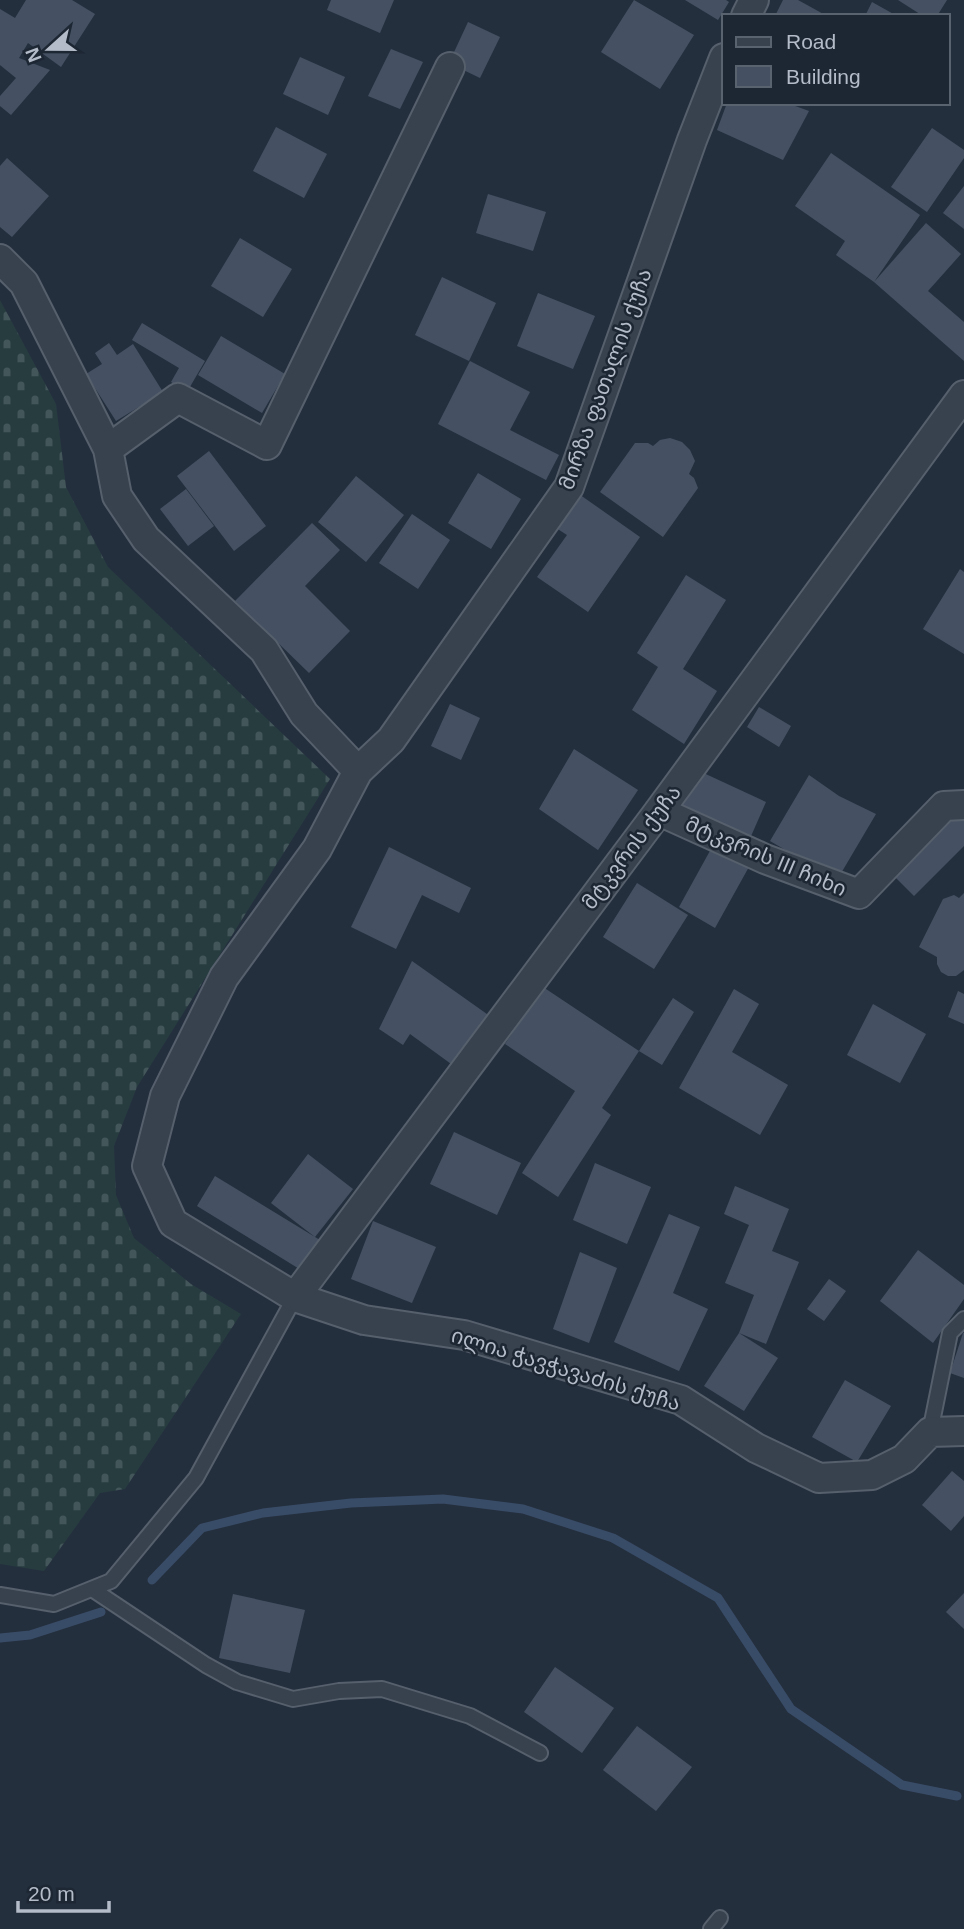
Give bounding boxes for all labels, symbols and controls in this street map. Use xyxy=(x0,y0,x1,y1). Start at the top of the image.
north arrow xyxy=(14,14,84,84)
legend xyxy=(722,14,950,105)
text: Road xyxy=(786,30,836,53)
text: N xyxy=(21,45,46,65)
text: Building xyxy=(786,65,861,88)
street label: მირზა ფათალის ქუჩა xyxy=(554,265,658,493)
street label: მტკვრის ქუჩა xyxy=(577,781,686,914)
street label: მტკვრის III ჩიხი xyxy=(682,812,850,901)
street label: ილია ჭავჭავაძის ქუჩა xyxy=(448,1323,683,1417)
scale bar xyxy=(18,1870,108,1914)
text: 20 m xyxy=(28,1882,75,1905)

